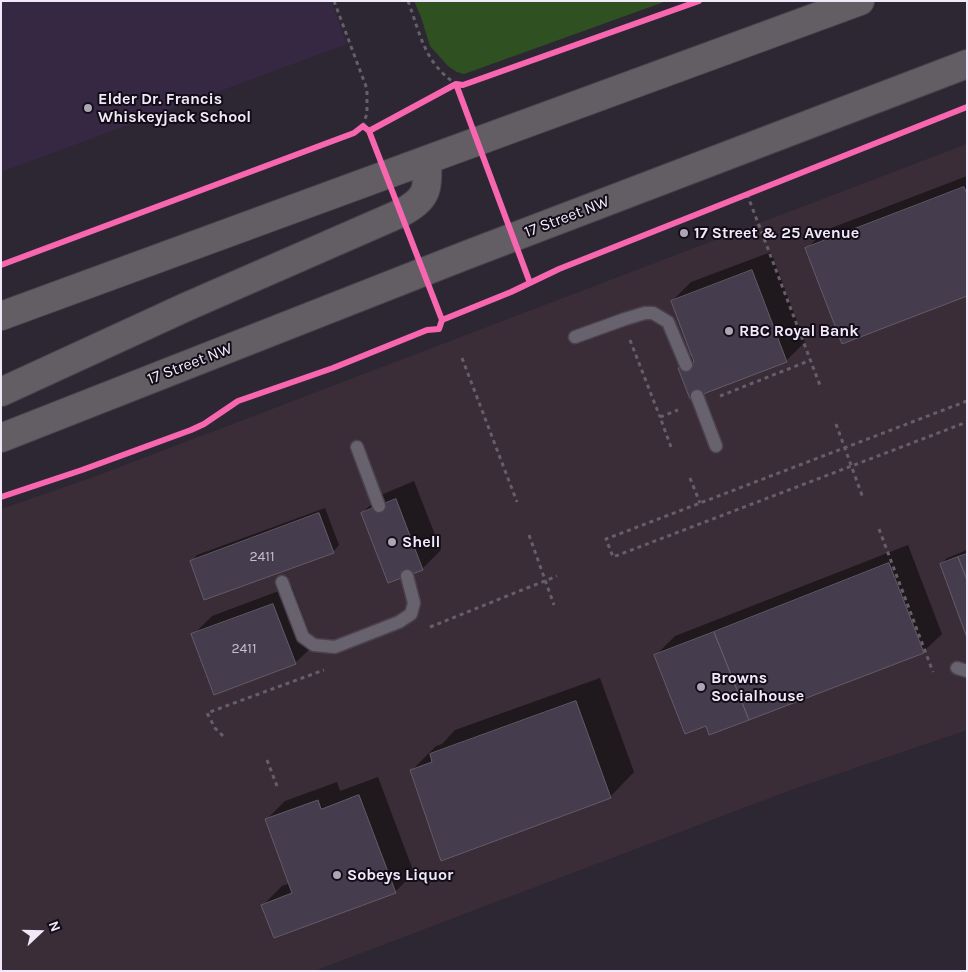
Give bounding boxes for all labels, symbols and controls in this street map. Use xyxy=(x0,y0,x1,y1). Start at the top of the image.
place label: Elder Dr. Francis Whiskeyjack School xyxy=(98,89,251,127)
marker: Elder Dr. Francis Whiskeyjack School xyxy=(82,102,94,114)
street label: 17 Street NW xyxy=(522,192,612,242)
place label: 17 Street & 25 Avenue xyxy=(694,223,859,243)
marker: 17 Street & 25 Avenue xyxy=(678,227,690,239)
place label: RBC Royal Bank xyxy=(739,321,859,341)
marker: RBC Royal Bank xyxy=(723,325,735,337)
street label: 17 Street NW xyxy=(145,339,235,389)
place label: Shell xyxy=(402,532,440,552)
marker: Shell xyxy=(386,536,398,548)
house number: 2411 xyxy=(249,549,275,565)
house number: 2411 xyxy=(231,641,257,657)
place label: Browns Socialhouse xyxy=(711,668,804,706)
marker: Browns Socialhouse xyxy=(695,681,707,693)
place label: Sobeys Liquor xyxy=(347,865,453,885)
marker: Sobeys Liquor xyxy=(331,869,343,881)
north arrow xyxy=(15,907,65,957)
text: N xyxy=(45,919,64,934)

